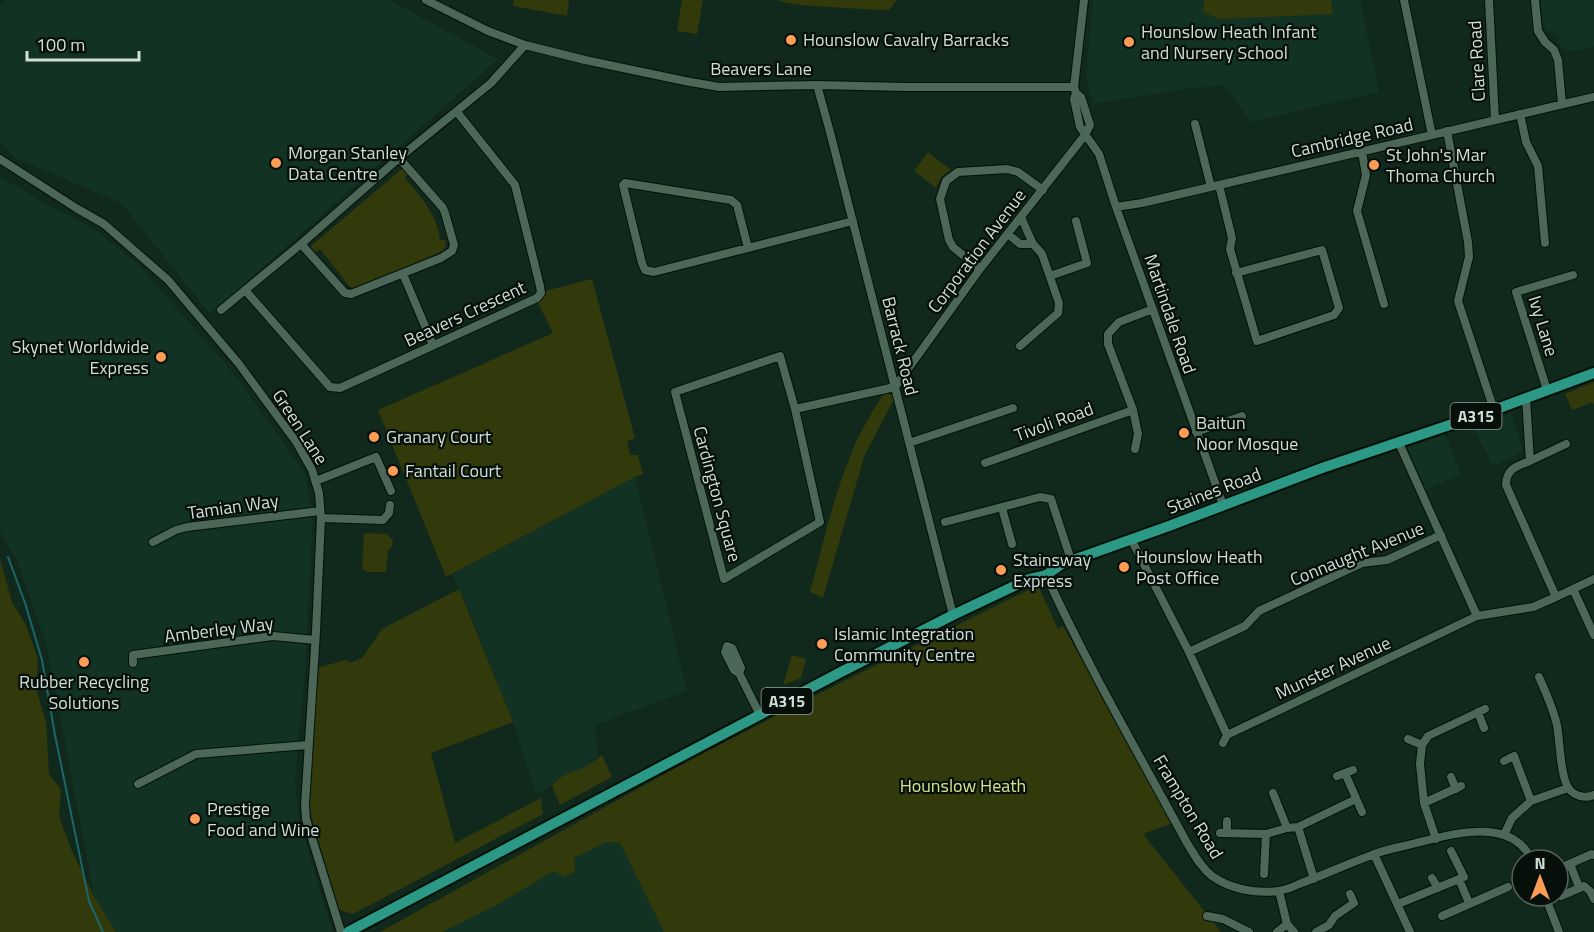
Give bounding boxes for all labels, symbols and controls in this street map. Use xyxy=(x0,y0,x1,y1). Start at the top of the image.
place label: Hounslow Heath Infant and Nursery School xyxy=(1141,18,1317,66)
street label: Clare Road xyxy=(1461,20,1492,102)
scale bar xyxy=(27,24,140,62)
place label: Hounslow Cavalry Barracks xyxy=(803,26,1009,53)
text: 100 m xyxy=(36,31,85,58)
marker: Hounslow Cavalry Barracks xyxy=(784,33,798,47)
marker: Hounslow Heath Infant and Nursery School xyxy=(1122,35,1136,49)
street label: Beavers Lane xyxy=(710,55,812,82)
street label: Cambridge Road xyxy=(1288,110,1415,165)
place label: Morgan Stanley Data Centre xyxy=(288,139,407,187)
place label: St John's Mar Thoma Church xyxy=(1386,141,1495,189)
marker: Morgan Stanley Data Centre xyxy=(269,156,283,170)
marker: St John's Mar Thoma Church xyxy=(1367,158,1381,172)
street label: Corporation Avenue xyxy=(921,183,1032,318)
street label: Martindale Road xyxy=(1137,250,1204,377)
street label: Beavers Crescent xyxy=(400,273,531,354)
street label: Ivy Lane xyxy=(1521,292,1565,360)
street label: Barrack Road xyxy=(875,294,926,398)
place label: Skynet Worldwide Express xyxy=(12,333,149,381)
marker: Skynet Worldwide Express xyxy=(154,350,168,364)
street label: Green Lane xyxy=(266,384,335,470)
street label: Tivoli Road xyxy=(1010,395,1097,448)
road number: A315 xyxy=(1450,403,1502,429)
place label: Baitun Noor Mosque xyxy=(1196,409,1298,457)
place label: Granary Court xyxy=(386,423,492,450)
street label: Cardington Square xyxy=(686,423,749,565)
marker: Baitun Noor Mosque xyxy=(1177,426,1191,440)
marker: Granary Court xyxy=(367,430,381,444)
place label: Fantail Court xyxy=(405,457,502,484)
street label: Staines Road xyxy=(1163,460,1265,521)
marker: Fantail Court xyxy=(386,464,400,478)
street label: Tamian Way xyxy=(186,487,281,526)
street label: Connaught Avenue xyxy=(1286,514,1428,593)
place label: Hounslow Heath Post Office xyxy=(1136,543,1263,591)
place label: Stainsway Express xyxy=(1013,546,1091,594)
marker: Hounslow Heath Post Office xyxy=(1117,560,1131,574)
marker: Stainsway Express xyxy=(994,563,1008,577)
street label: Amberley Way xyxy=(163,609,275,650)
place label: Islamic Integration Community Centre xyxy=(834,620,975,668)
street label: Munster Avenue xyxy=(1271,629,1395,706)
marker: Islamic Integration Community Centre xyxy=(815,637,829,651)
marker: Rubber Recycling Solutions xyxy=(77,655,91,669)
place label: Rubber Recycling Solutions xyxy=(19,668,149,716)
road number: A315 xyxy=(762,688,812,714)
street label: Frampton Road xyxy=(1147,750,1230,864)
park label: Hounslow Heath xyxy=(900,772,1026,799)
place label: Prestige Food and Wine xyxy=(207,795,319,843)
marker: Prestige Food and Wine xyxy=(188,812,202,826)
north arrow xyxy=(1510,848,1570,908)
text: N xyxy=(1534,851,1546,875)

